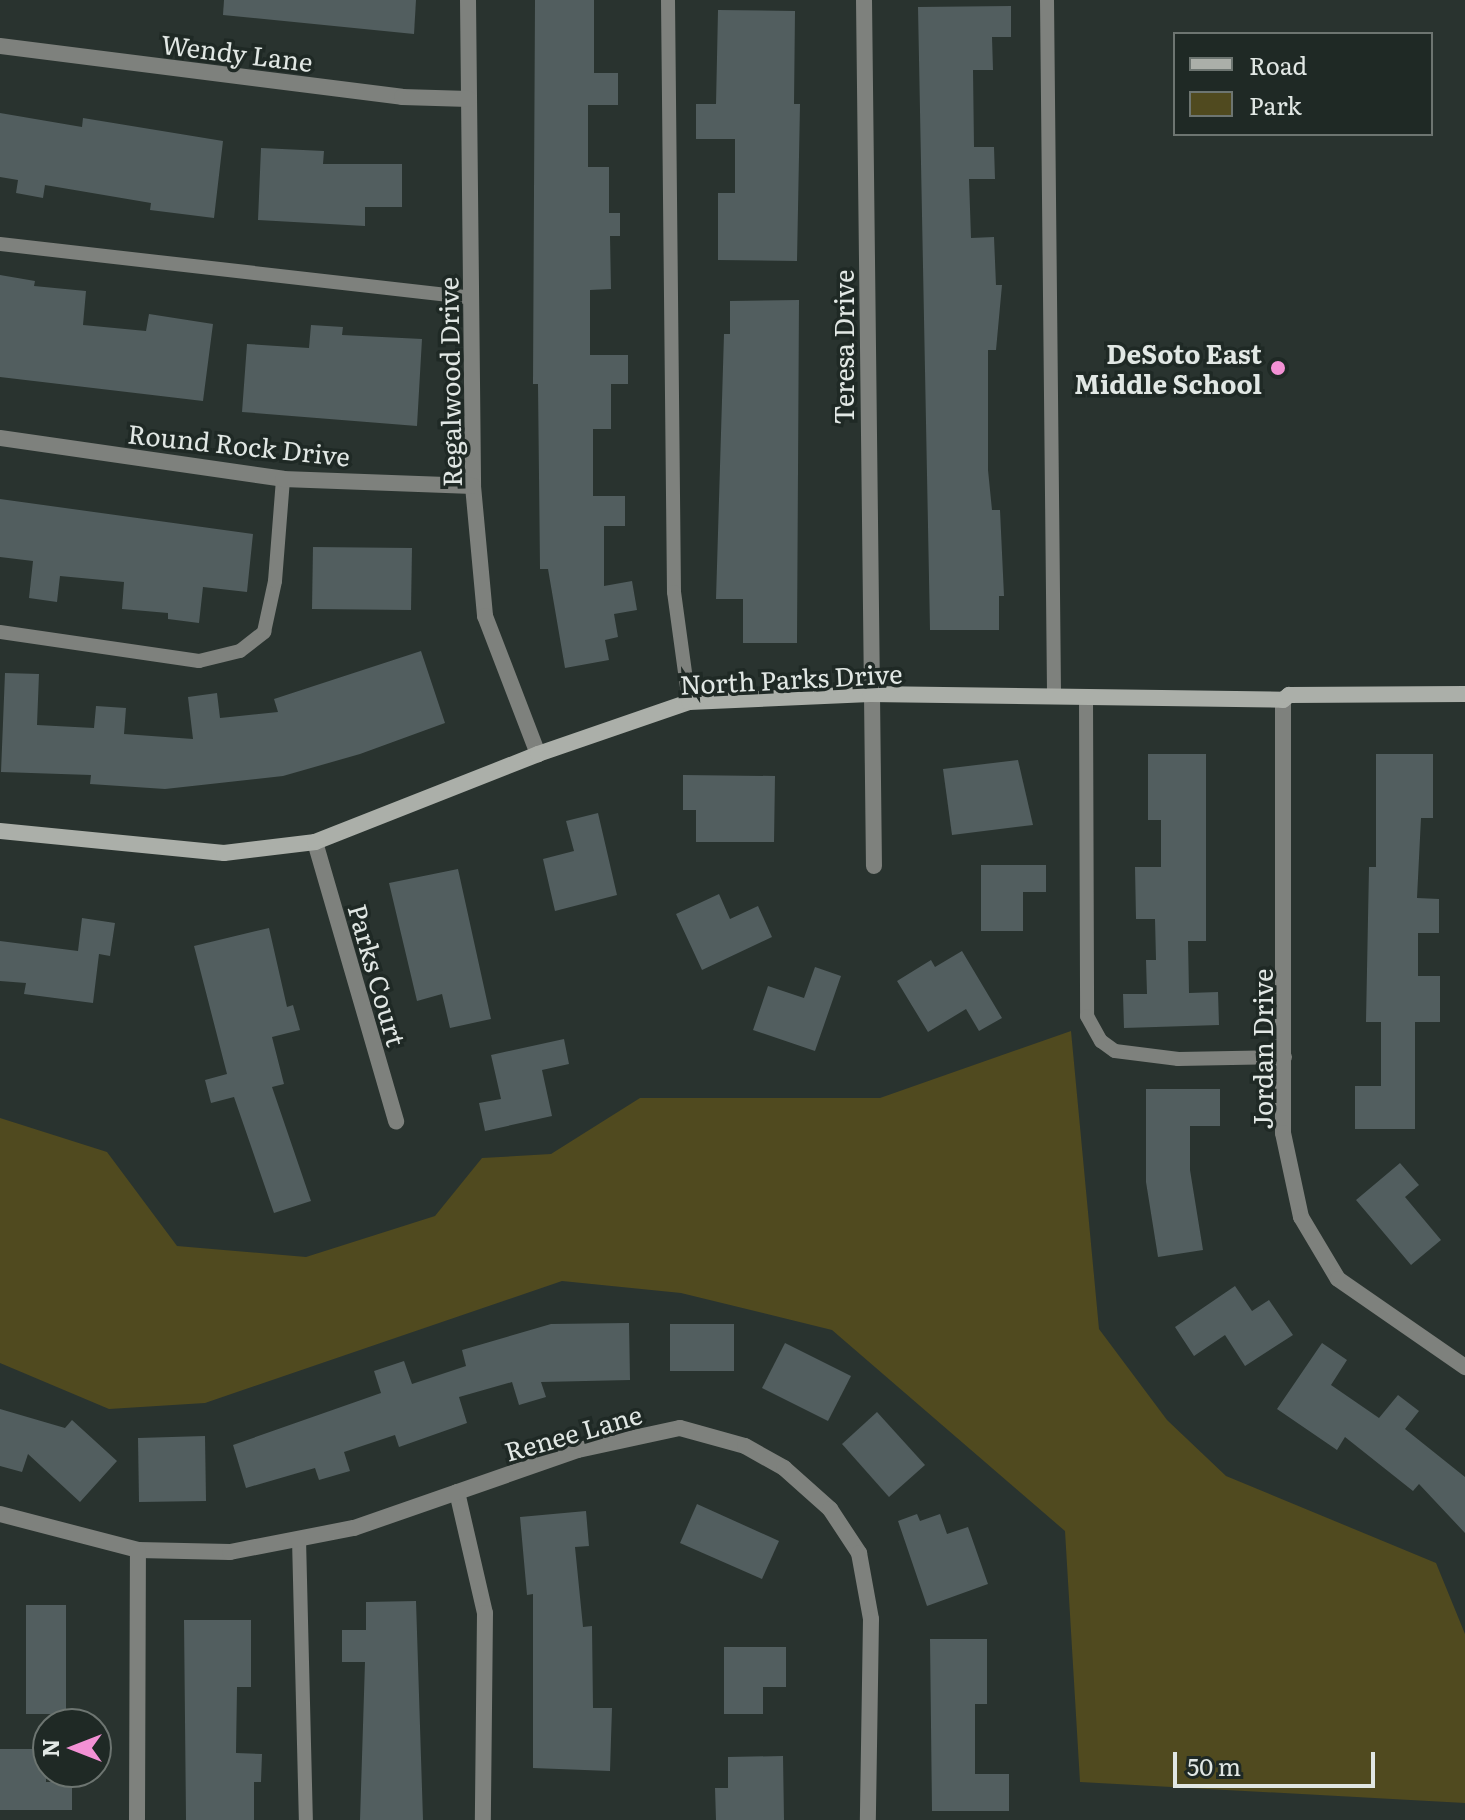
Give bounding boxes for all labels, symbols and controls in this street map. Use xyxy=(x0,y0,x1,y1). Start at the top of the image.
street label: Wendy Lane xyxy=(159,27,315,77)
legend xyxy=(1173,32,1433,136)
text: Road xyxy=(1249,47,1307,82)
text: Park xyxy=(1249,87,1302,122)
street label: Teresa Drive xyxy=(827,269,859,425)
street label: Regalwood Drive xyxy=(432,277,466,487)
place label: DeSoto East Middle School xyxy=(1074,337,1262,398)
marker: DeSoto East Middle School xyxy=(1269,359,1287,377)
street label: Round Rock Drive xyxy=(126,417,352,471)
street label: North Parks Drive xyxy=(679,657,903,699)
street label: Parks Court xyxy=(343,900,413,1050)
street label: Jordan Drive xyxy=(1246,969,1278,1129)
street label: Renee Lane xyxy=(501,1398,645,1466)
north arrow xyxy=(32,1708,112,1788)
scale bar xyxy=(1177,1736,1379,1786)
text: N xyxy=(33,1739,66,1757)
text: 50 m xyxy=(1187,1748,1241,1783)

